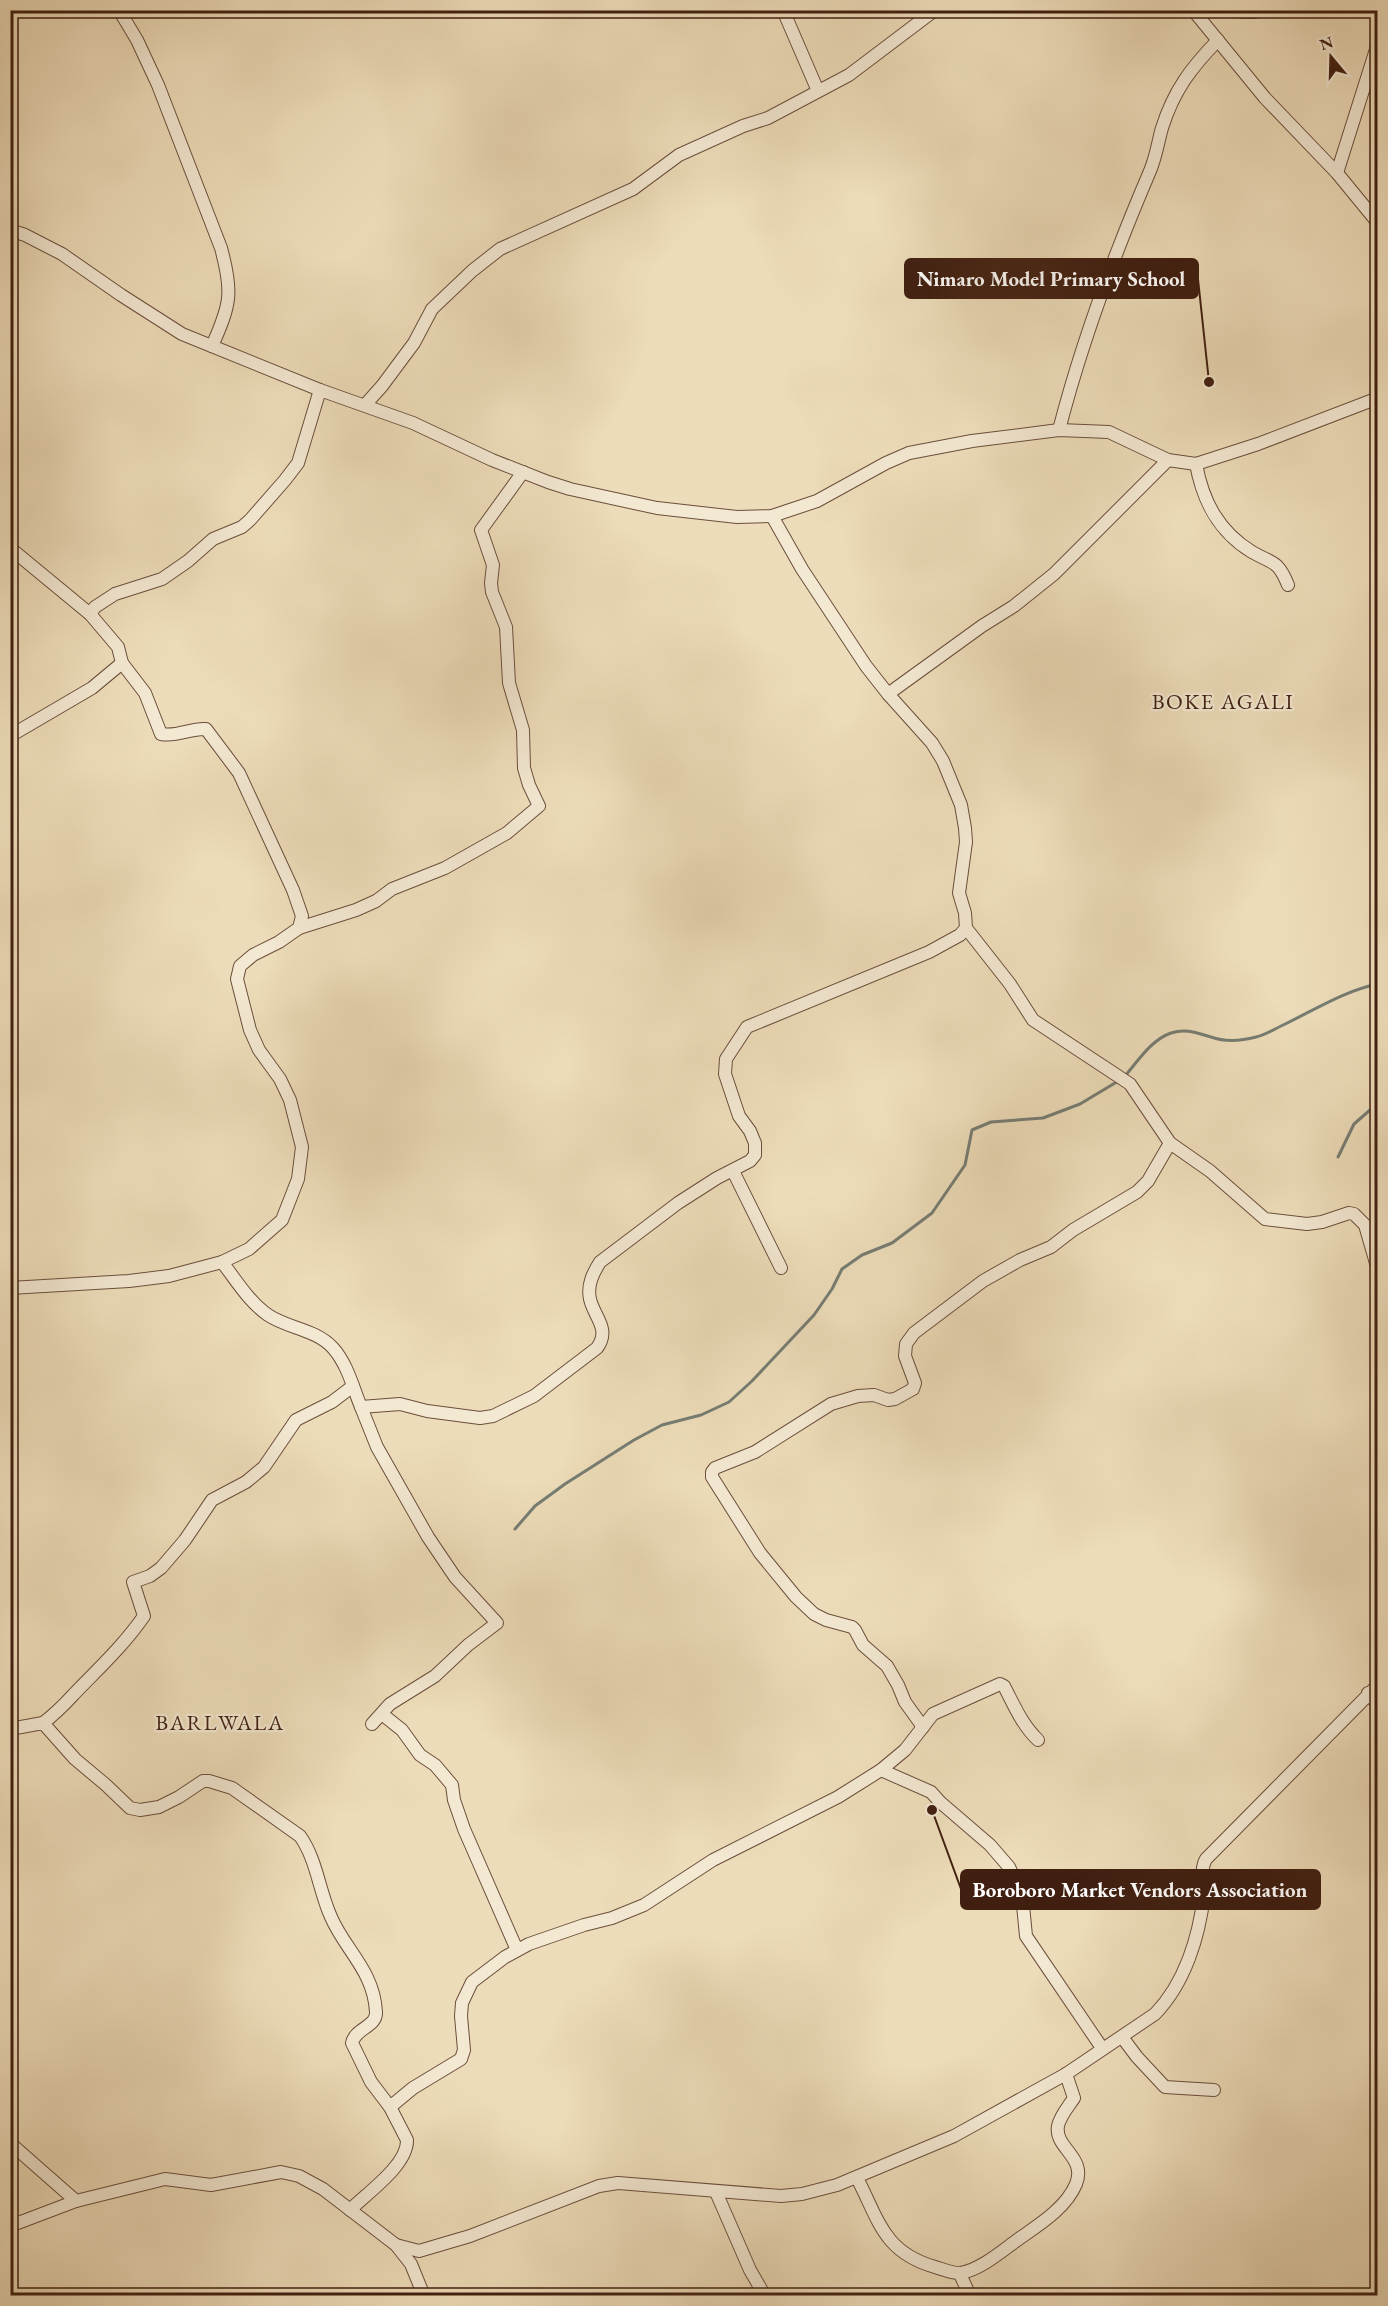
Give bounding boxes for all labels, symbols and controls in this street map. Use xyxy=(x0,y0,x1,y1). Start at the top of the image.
north arrow xyxy=(1301,27,1361,87)
text: N xyxy=(1317,31,1336,55)
callout: Nimaro Model Primary School xyxy=(905,259,1198,298)
text: Nimaro Model Primary School xyxy=(917,265,1185,292)
district label: BOKE AGALI xyxy=(1152,687,1294,716)
district label: BARLWALA xyxy=(155,1708,285,1737)
callout: Boroboro Market Vendors Association xyxy=(961,1870,1320,1909)
text: Boroboro Market Vendors Association xyxy=(973,1876,1308,1903)

